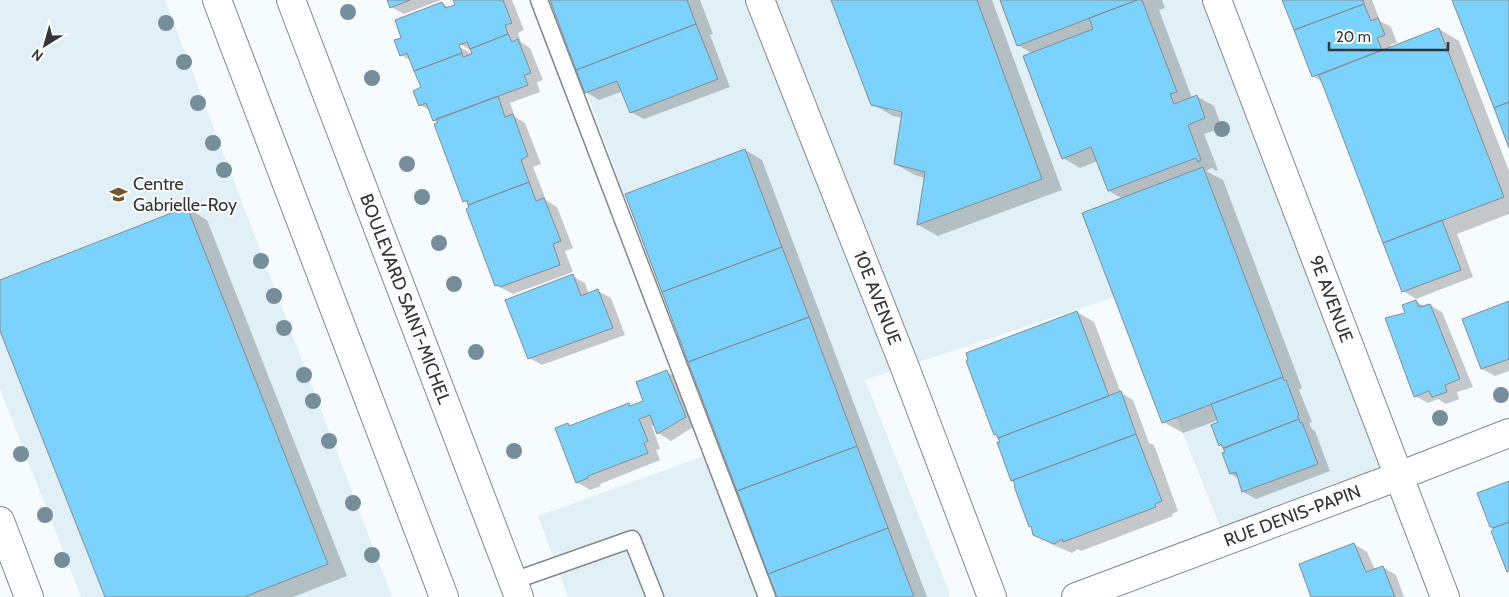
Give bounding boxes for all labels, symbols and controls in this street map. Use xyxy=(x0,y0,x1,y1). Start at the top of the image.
north arrow xyxy=(20,20,70,70)
scale bar xyxy=(1329,20,1448,52)
text: 20 m xyxy=(1336,28,1371,46)
text: N xyxy=(28,45,47,66)
place label: Centre Gabrielle-Roy xyxy=(133,173,237,216)
school or university icon: Centre Gabrielle-Roy xyxy=(109,184,129,204)
street label: BOULEVARD SAINT-MICHEL xyxy=(355,191,455,407)
street label: 10E AVENUE xyxy=(849,247,906,348)
street label: 9E AVENUE xyxy=(1305,252,1358,345)
street label: RUE DENIS-PAPIN xyxy=(1221,480,1364,552)

